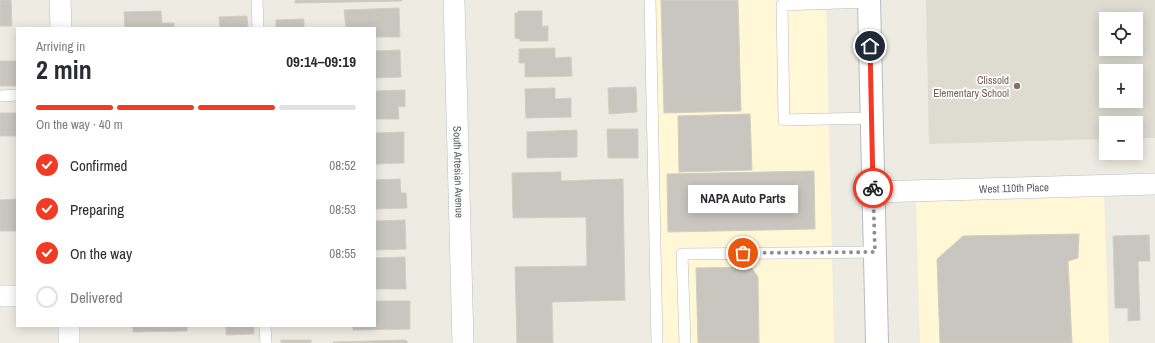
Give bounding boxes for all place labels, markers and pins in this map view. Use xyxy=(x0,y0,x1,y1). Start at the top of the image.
pin xyxy=(853,29,887,63)
place label: Clissold Elementary School xyxy=(933,73,1009,100)
marker: Clissold Elementary School xyxy=(1012,81,1022,91)
callout: NAPA Auto Parts xyxy=(688,185,798,213)
pin xyxy=(726,236,760,270)

